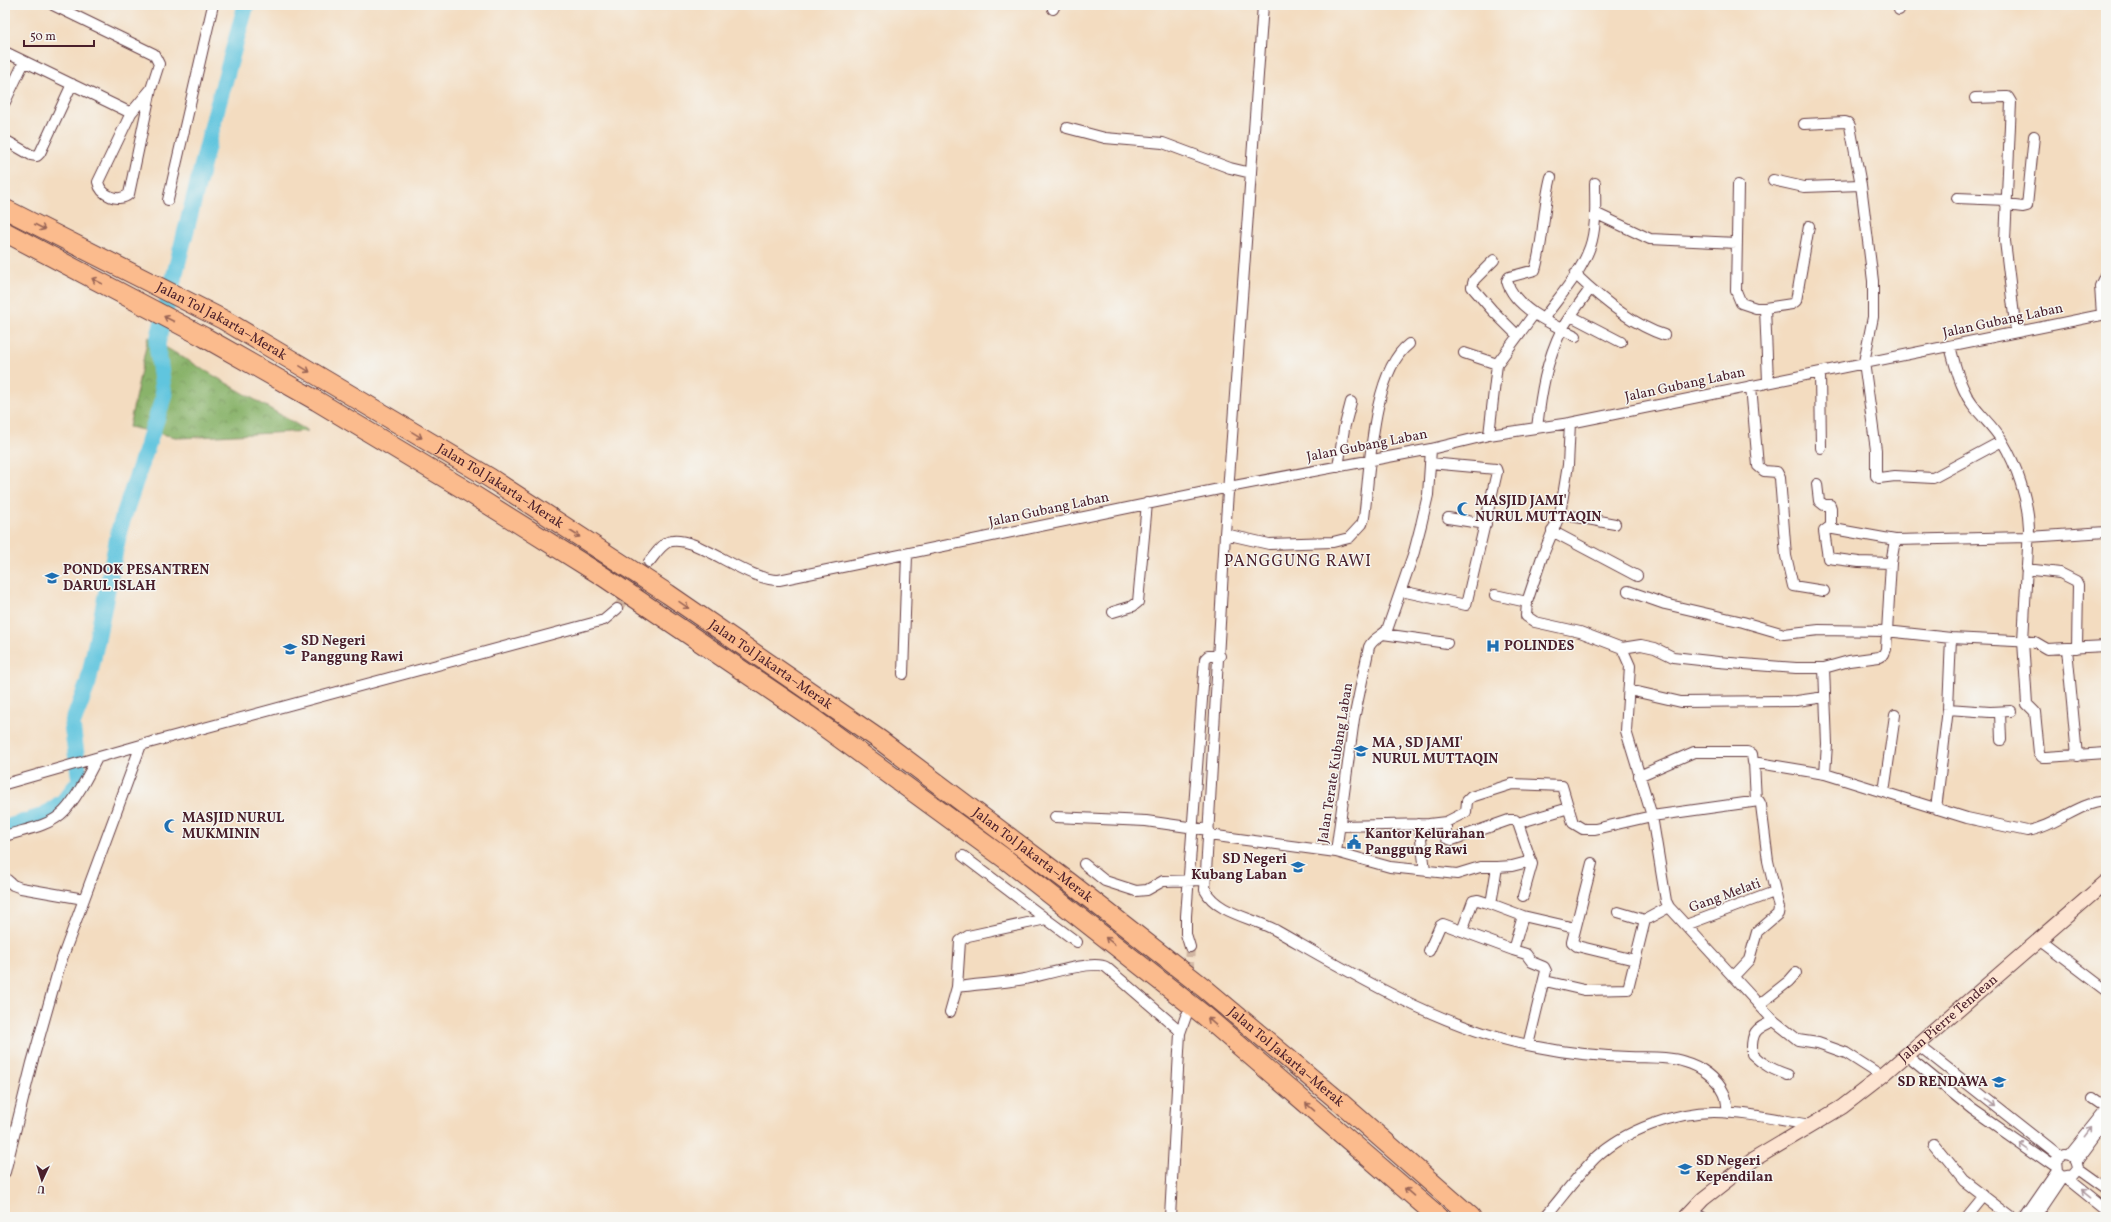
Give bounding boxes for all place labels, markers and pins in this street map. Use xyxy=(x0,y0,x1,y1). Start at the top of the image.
place label: MASJID JAMI' NURUL MUTTAQIN xyxy=(1475,492,1601,527)
mosque icon: MASJID JAMI' NURUL MUTTAQIN xyxy=(1456,501,1472,517)
place label: PONDOK PESANTREN DARUL ISLAH xyxy=(63,561,209,596)
school or university icon: PONDOK PESANTREN DARUL ISLAH xyxy=(44,570,60,586)
place label: SD Negeri Panggung Rawi xyxy=(301,632,403,667)
place label: POLINDES xyxy=(1504,637,1574,656)
hospital icon: POLINDES xyxy=(1485,638,1501,654)
school or university icon: SD Negeri Panggung Rawi xyxy=(282,641,298,657)
place label: MA , SD JAMI' NURUL MUTTAQIN xyxy=(1372,734,1498,769)
school or university icon: MA , SD JAMI' NURUL MUTTAQIN xyxy=(1353,743,1369,759)
place label: MASJID NURUL MUKMININ xyxy=(182,809,285,844)
mosque icon: MASJID NURUL MUKMININ xyxy=(163,818,179,834)
place label: Kantor Kelurahan Panggung Rawi xyxy=(1365,825,1485,860)
public building icon: Kantor Kelurahan Panggung Rawi xyxy=(1346,834,1362,850)
place label: SD Negeri Kubang Laban xyxy=(1191,850,1287,885)
school or university icon: SD Negeri Kubang Laban xyxy=(1290,859,1306,875)
place label: SD RENDAWA xyxy=(1898,1073,1988,1092)
school or university icon: SD RENDAWA xyxy=(1991,1074,2007,1090)
place label: SD Negeri Kependilan xyxy=(1696,1152,1773,1187)
school or university icon: SD Negeri Kependilan xyxy=(1677,1161,1693,1177)

